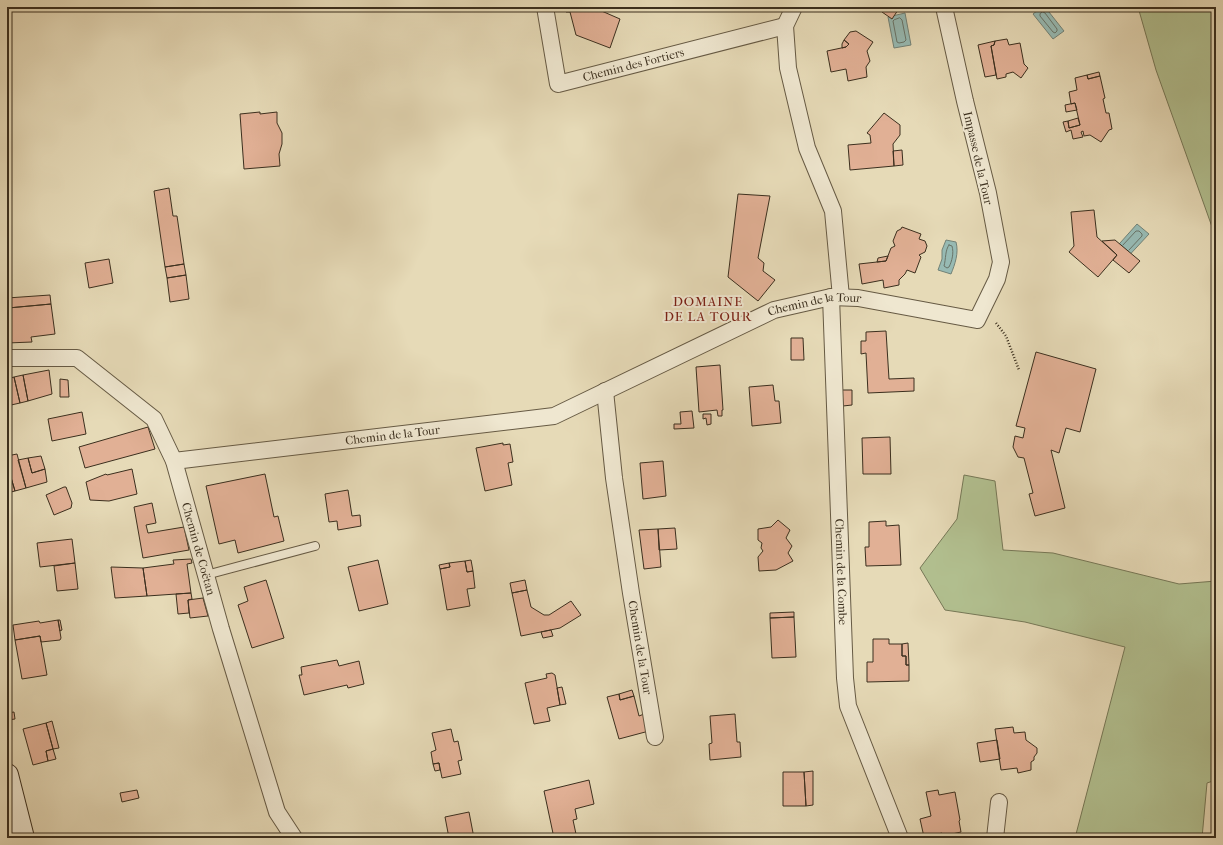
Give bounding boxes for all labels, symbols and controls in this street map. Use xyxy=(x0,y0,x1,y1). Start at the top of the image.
street label: Chemin des Fortiers xyxy=(581,45,686,84)
street label: Impasse de la Tour xyxy=(960,110,996,207)
street label: Chemin de la Tour xyxy=(765,290,863,319)
district label: DOMAINE DE LA TOUR xyxy=(664,294,752,324)
street label: Chemin de la Tour xyxy=(344,422,441,448)
street label: Chemin de Coëtan xyxy=(179,501,218,597)
street label: Chemin de la Combe xyxy=(832,518,850,625)
street label: Chemin de la Tour xyxy=(625,599,655,697)

